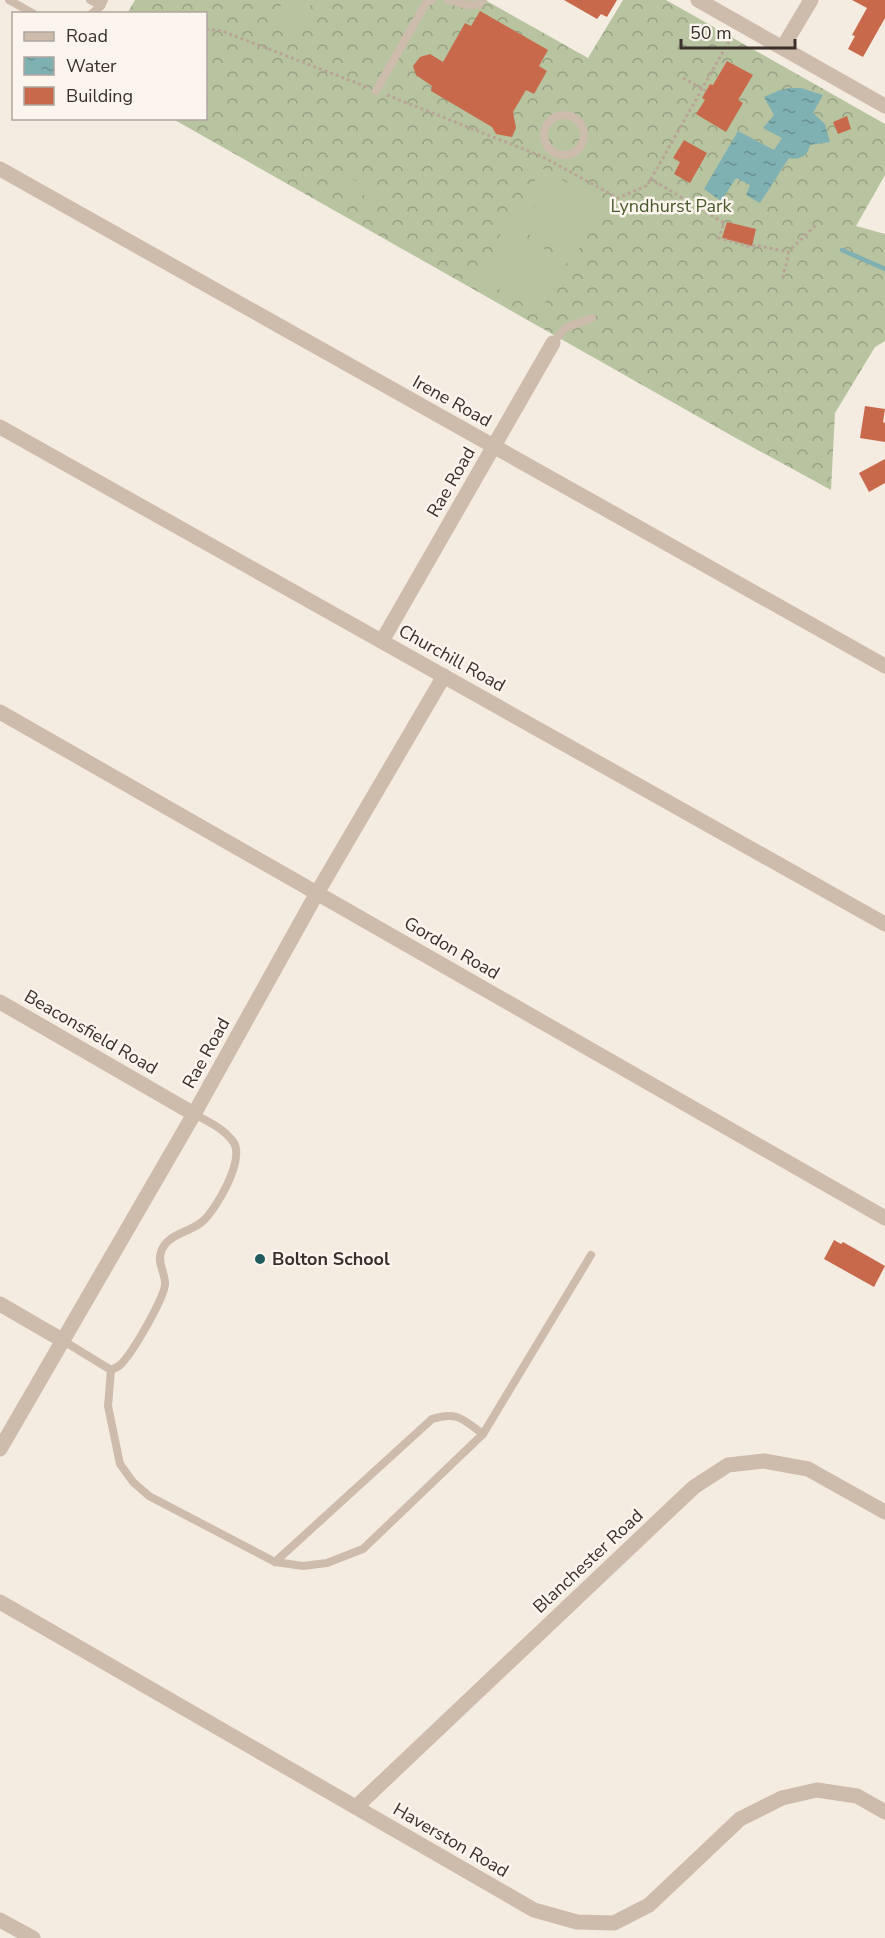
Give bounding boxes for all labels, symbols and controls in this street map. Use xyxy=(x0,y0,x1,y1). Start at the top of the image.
legend xyxy=(12,12,207,120)
scale bar xyxy=(681,12,795,50)
text: 50 m xyxy=(690,21,732,45)
text: Road xyxy=(66,24,108,48)
text: Water xyxy=(66,54,117,78)
text: Building xyxy=(66,84,133,108)
park label: Lyndhurst Park xyxy=(610,194,733,218)
street label: Irene Road xyxy=(408,369,496,433)
street label: Rae Road xyxy=(421,442,481,522)
street label: Churchill Road xyxy=(394,619,510,697)
street label: Gordon Road xyxy=(400,911,504,985)
street label: Beaconsfield Road xyxy=(20,984,162,1080)
street label: Rae Road xyxy=(177,1013,235,1093)
place label: Bolton School xyxy=(272,1247,390,1271)
marker: Bolton School xyxy=(253,1252,267,1266)
street label: Blanchester Road xyxy=(528,1504,648,1618)
street label: Haverston Road xyxy=(389,1797,513,1883)

